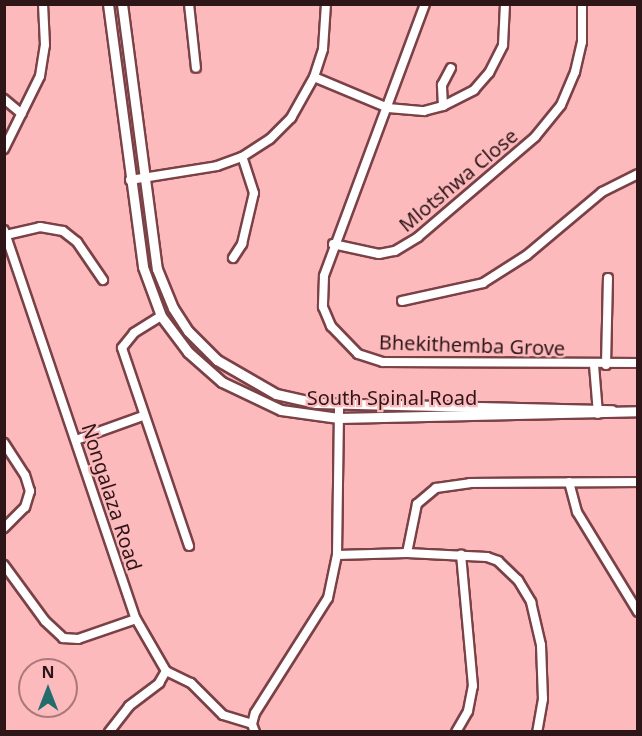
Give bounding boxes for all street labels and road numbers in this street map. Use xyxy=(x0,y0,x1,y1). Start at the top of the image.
street label: Mlotshwa Close xyxy=(394,123,522,237)
street label: Bhekithemba Grove xyxy=(378,330,566,360)
street label: South Spinal Road xyxy=(307,385,477,409)
street label: Nongalaza Road xyxy=(77,420,147,574)

